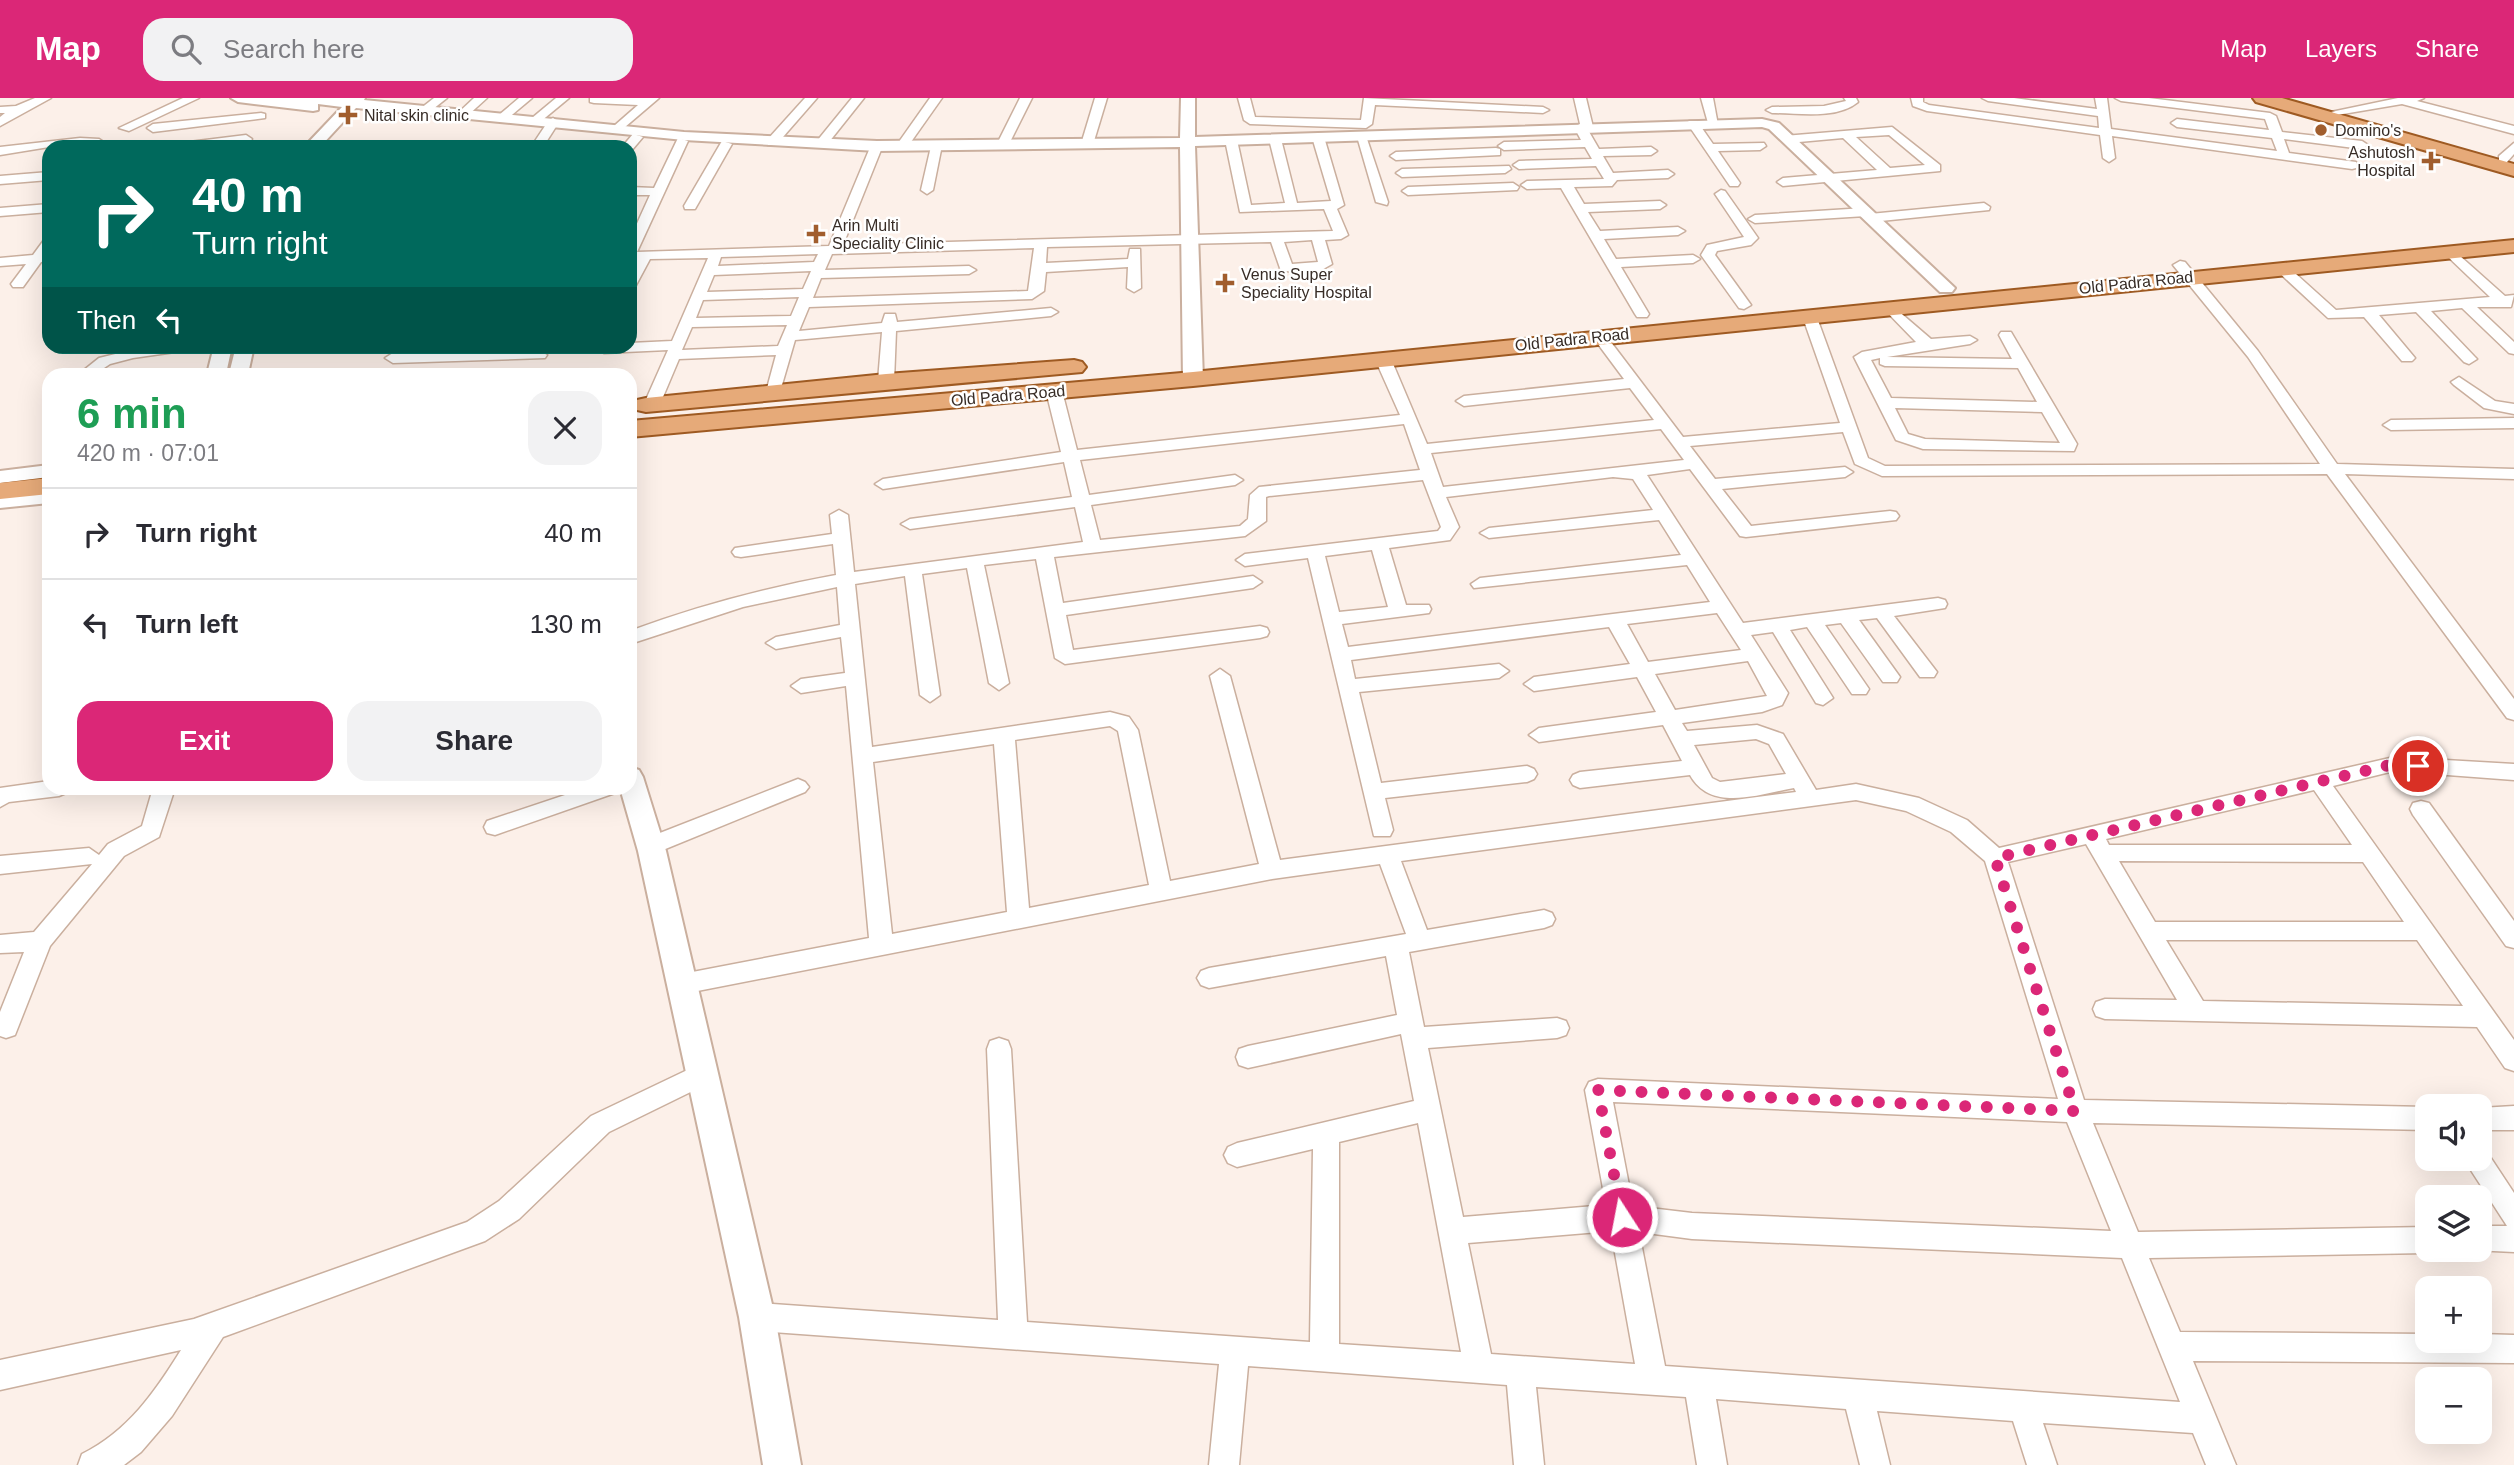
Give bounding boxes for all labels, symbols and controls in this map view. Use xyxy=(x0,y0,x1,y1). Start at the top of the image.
search box xyxy=(143,18,633,81)
text: Map xyxy=(35,30,101,67)
icon: search xyxy=(167,30,205,68)
text: Search here xyxy=(223,34,365,64)
text: Map xyxy=(2220,35,2267,62)
text: Layers xyxy=(2305,35,2377,62)
text: Share xyxy=(2415,35,2479,62)
marker: Nital skin clinic xyxy=(338,105,358,125)
place label: Nital skin clinic xyxy=(364,107,469,124)
marker: Domino's xyxy=(2313,122,2329,138)
place label: Domino's xyxy=(2335,122,2401,139)
place label: Ashutosh Hospital xyxy=(2348,144,2415,179)
marker: Ashutosh Hospital xyxy=(2421,151,2441,171)
icon: right xyxy=(77,168,168,259)
text: 40 m xyxy=(192,168,304,222)
place label: Arin Multi Speciality Clinic xyxy=(832,217,944,252)
marker: Arin Multi Speciality Clinic xyxy=(806,224,826,244)
text: Turn right xyxy=(192,225,328,261)
place label: Venus Super Speciality Hospital xyxy=(1241,266,1372,301)
street label: Old Padra Road xyxy=(2078,268,2194,297)
marker: Venus Super Speciality Hospital xyxy=(1215,273,1235,293)
icon: left xyxy=(150,301,188,339)
text: Then xyxy=(77,305,136,335)
street label: Old Padra Road xyxy=(1514,325,1630,354)
street label: Old Padra Road xyxy=(950,382,1066,409)
text: 6 min xyxy=(77,390,187,437)
button: close xyxy=(528,391,602,465)
text: 420 m · 07:01 xyxy=(77,440,219,466)
icon: right xyxy=(77,515,115,553)
text: Turn right xyxy=(136,518,257,548)
text: 40 m xyxy=(544,518,602,548)
icon: left xyxy=(77,606,115,644)
text: Turn left xyxy=(136,609,238,639)
text: 130 m xyxy=(530,609,602,639)
button: Exit xyxy=(77,701,333,781)
button: Share xyxy=(347,701,602,781)
pin xyxy=(2388,736,2448,796)
icon: arrive xyxy=(2399,747,2437,785)
map controls xyxy=(2415,1094,2492,1444)
button: sound xyxy=(2415,1094,2492,1171)
position arrow xyxy=(1585,1180,1659,1254)
button: layers xyxy=(2415,1185,2492,1262)
button: + xyxy=(2415,1276,2492,1353)
button: − xyxy=(2415,1367,2492,1444)

